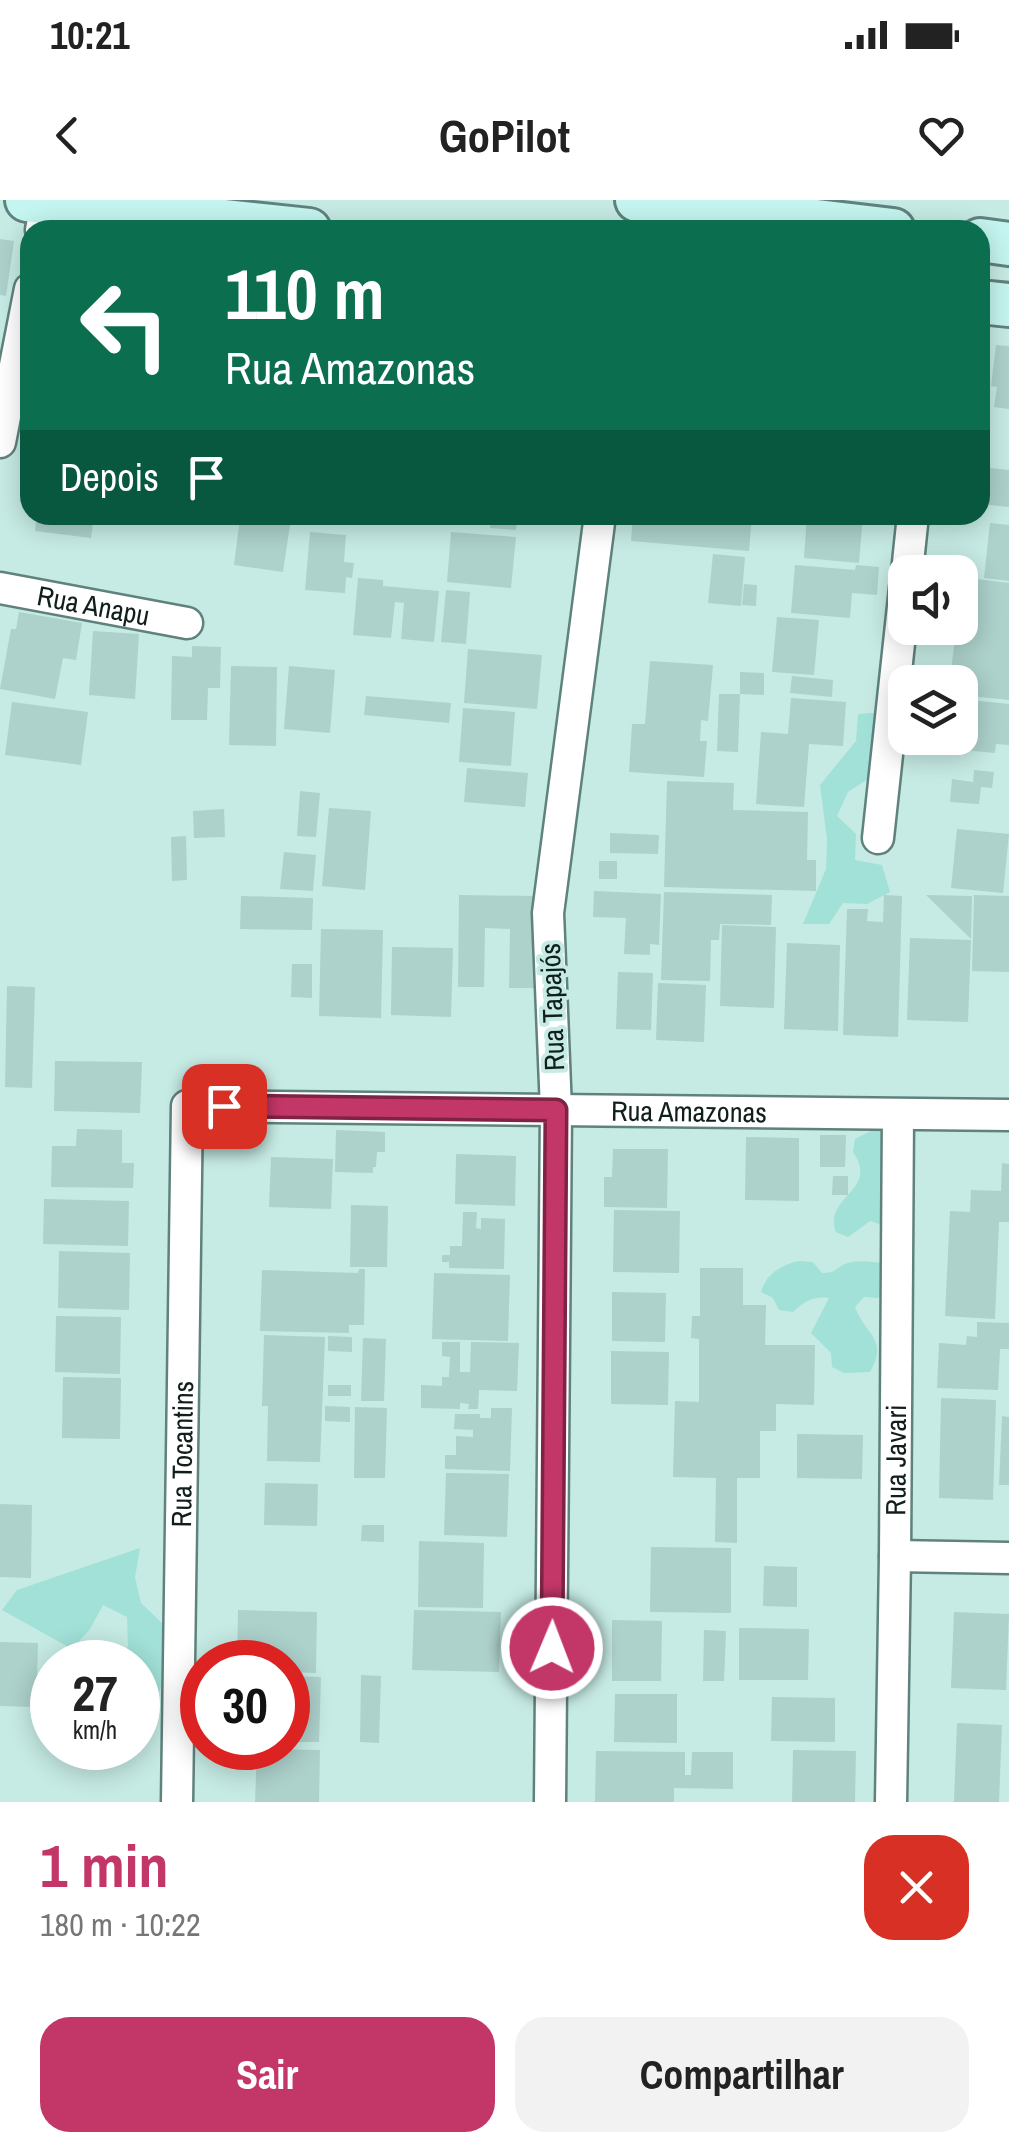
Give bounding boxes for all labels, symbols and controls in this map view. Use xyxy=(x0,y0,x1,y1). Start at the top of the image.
text: 10:21 xyxy=(50,10,130,61)
text: GoPilot xyxy=(439,105,570,166)
icon: back xyxy=(40,108,95,163)
icon: heart xyxy=(914,108,969,163)
text: 110 m xyxy=(225,247,385,341)
icon: left xyxy=(60,260,190,390)
text: Rua Amazonas xyxy=(225,337,475,398)
icon: arrive xyxy=(179,450,234,505)
text: Depois xyxy=(60,452,159,503)
map controls xyxy=(888,555,978,755)
button: sound xyxy=(888,555,978,645)
street label: Rua Anapu xyxy=(34,576,153,635)
button: layers xyxy=(888,665,978,755)
street label: Rua Tapajós xyxy=(531,943,573,1071)
pin xyxy=(182,1064,267,1149)
icon: arrive xyxy=(197,1079,252,1134)
street label: Rua Amazonas xyxy=(611,1092,767,1131)
street label: Rua Tocantins xyxy=(162,1381,202,1528)
street label: Rua Javari xyxy=(876,1404,915,1516)
position arrow xyxy=(500,1596,604,1700)
speed limit sign: 30 xyxy=(180,1640,310,1770)
text: 27 xyxy=(72,1659,118,1727)
text: km/h xyxy=(73,1713,117,1747)
text: 1 min xyxy=(40,1825,169,1906)
button: close xyxy=(864,1835,969,1940)
text: 180 m · 10:22 xyxy=(40,1903,200,1946)
button: Sair xyxy=(40,2017,495,2132)
button: Compartilhar xyxy=(515,2017,969,2132)

